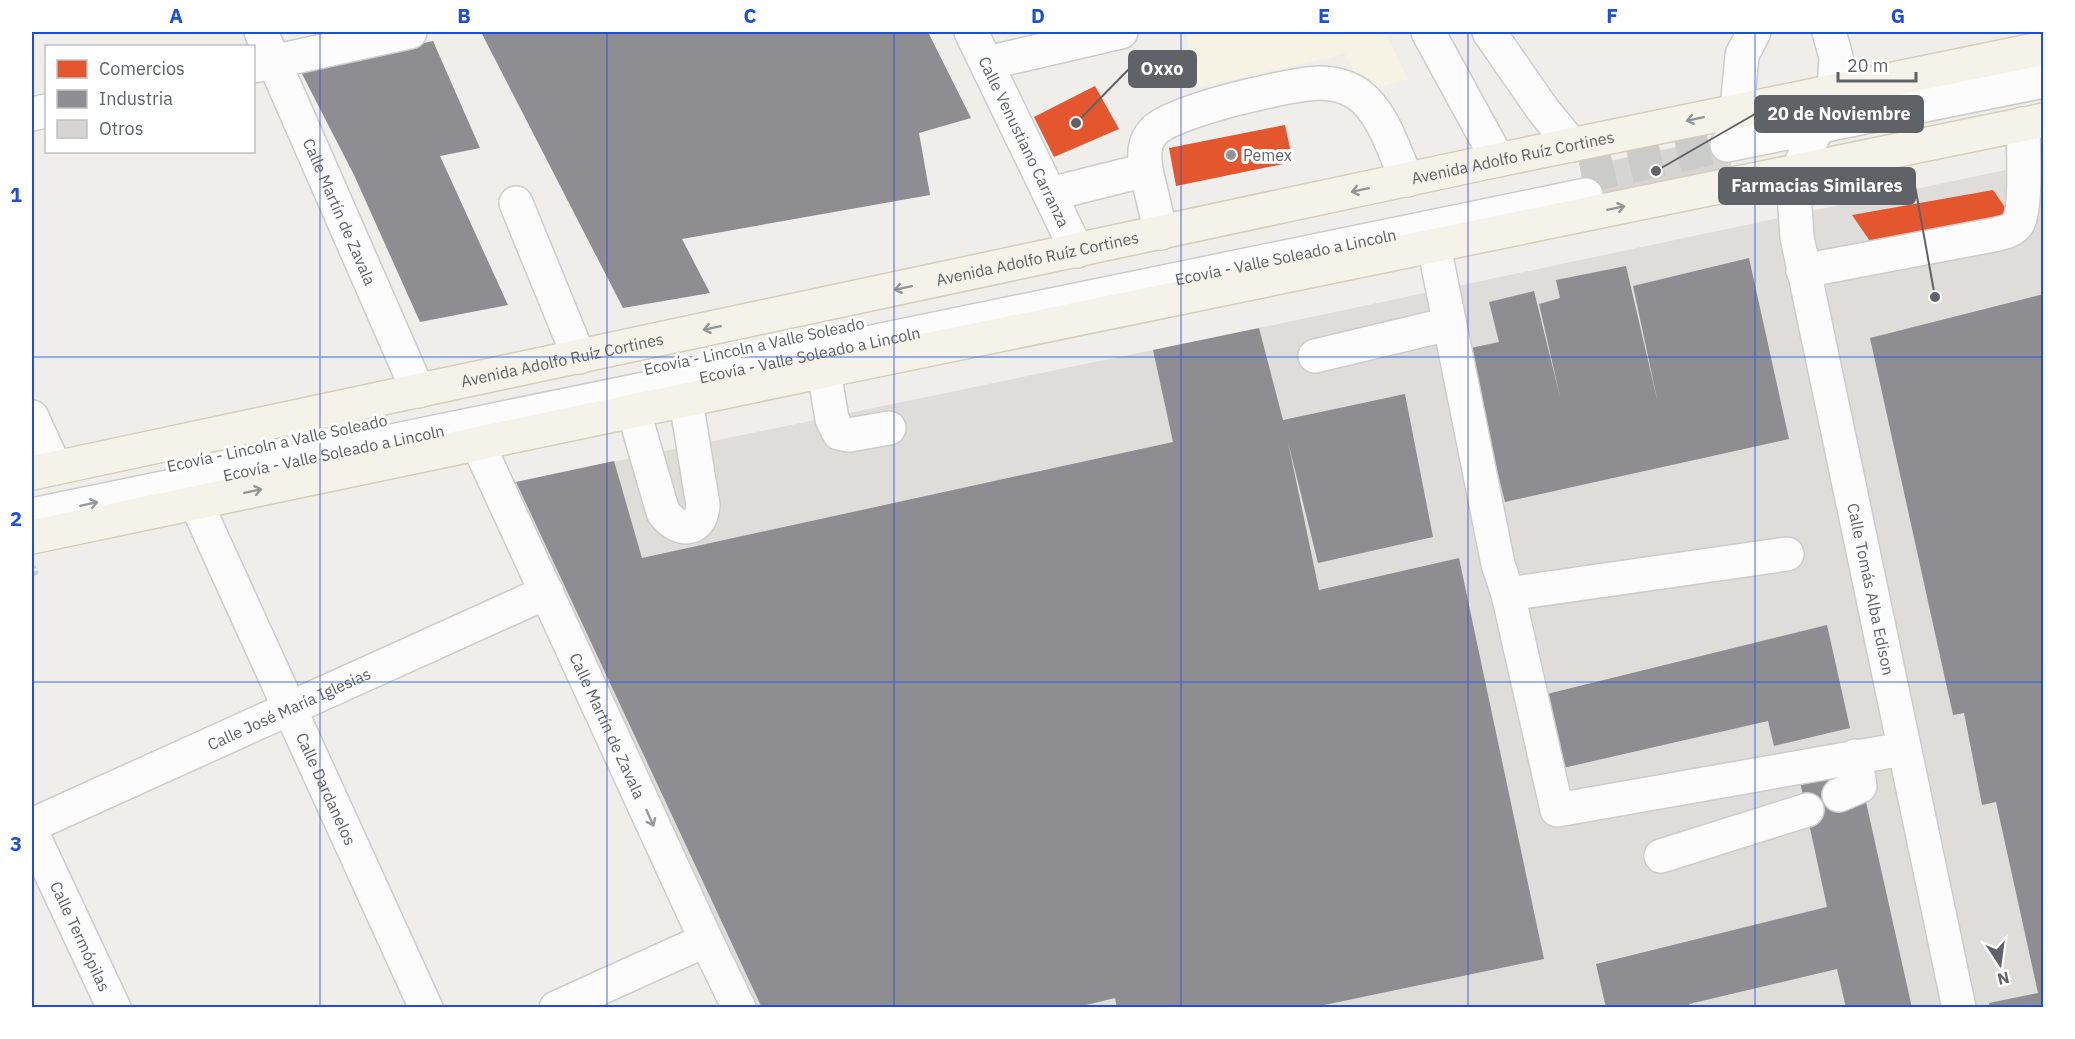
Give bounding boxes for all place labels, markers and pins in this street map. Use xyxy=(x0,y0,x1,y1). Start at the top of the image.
callout: Oxxo xyxy=(1129,51,1196,87)
callout: 20 de Noviembre xyxy=(1755,96,1923,132)
place label: Pemex xyxy=(1243,145,1292,165)
marker: Pemex xyxy=(1224,148,1238,162)
callout: Farmacias Similares xyxy=(1719,168,1915,204)

